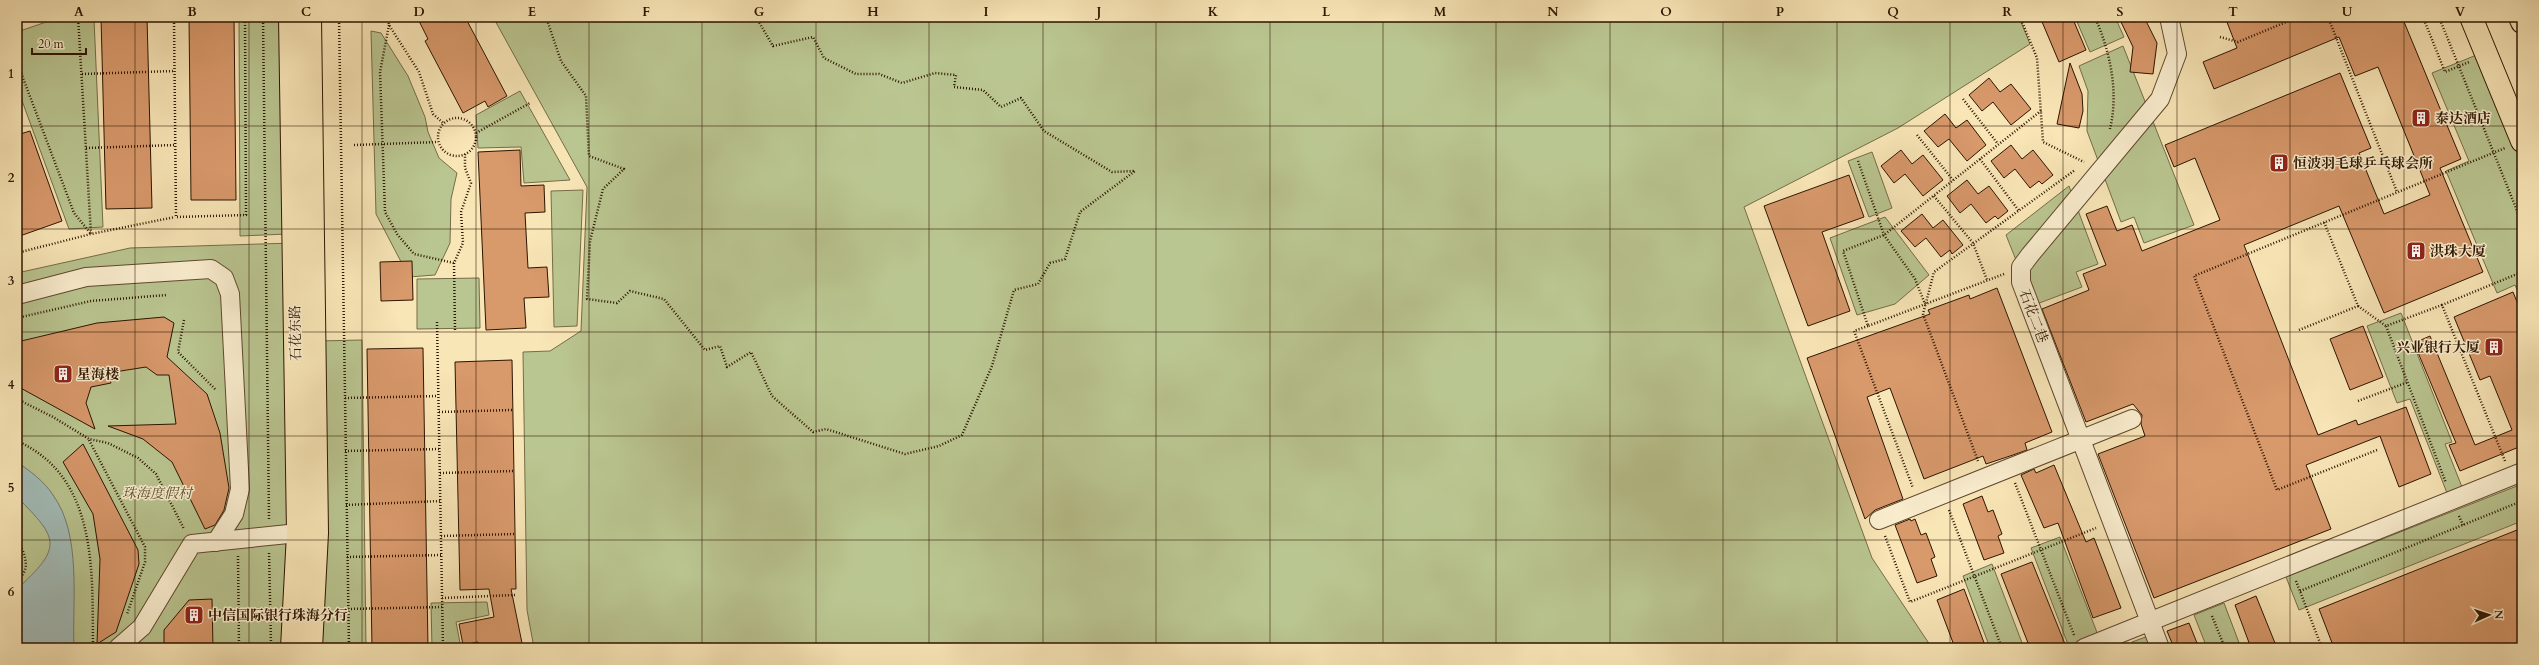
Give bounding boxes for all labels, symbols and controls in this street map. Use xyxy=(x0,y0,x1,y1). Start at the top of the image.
text: A xyxy=(74,3,84,21)
text: B xyxy=(187,3,197,21)
text: C xyxy=(301,3,311,21)
text: D xyxy=(413,3,425,21)
text: E xyxy=(528,3,536,21)
text: F xyxy=(642,3,650,21)
text: G xyxy=(754,3,765,21)
text: H xyxy=(867,3,879,21)
text: I xyxy=(983,3,989,21)
text: J xyxy=(1095,3,1102,21)
text: K xyxy=(1208,3,1219,21)
text: L xyxy=(1322,3,1331,21)
text: M xyxy=(1434,3,1447,21)
text: N xyxy=(1547,3,1559,21)
text: O xyxy=(1660,3,1672,21)
text: P xyxy=(1776,3,1784,21)
text: Q xyxy=(1887,3,1899,21)
text: R xyxy=(2002,3,2012,21)
text: S xyxy=(2117,3,2124,21)
text: T xyxy=(2228,3,2238,21)
text: U xyxy=(2342,3,2353,21)
text: V xyxy=(2455,3,2466,21)
scale bar xyxy=(32,30,86,56)
text: 20 m xyxy=(38,36,65,52)
text: 1 xyxy=(8,65,14,83)
building icon: 泰达酒店 xyxy=(2410,107,2432,129)
place label: 泰达酒店 xyxy=(2435,109,2491,128)
building icon: 恒波羽毛球乒乓球会所 xyxy=(2268,152,2290,174)
place label: 恒波羽毛球乒乓球会所 xyxy=(2293,154,2433,173)
text: 2 xyxy=(8,169,15,187)
building icon: 洪珠大厦 xyxy=(2405,240,2427,262)
place label: 洪珠大厦 xyxy=(2430,242,2486,261)
text: 3 xyxy=(8,272,15,290)
street label: 石花二巷 xyxy=(2015,287,2052,346)
street label: 石花东路 xyxy=(286,305,305,361)
building icon: 兴业银行大厦 xyxy=(2483,336,2505,358)
place label: 兴业银行大厦 xyxy=(2396,338,2480,357)
building icon: 星海楼 xyxy=(52,363,74,385)
place label: 星海楼 xyxy=(77,365,119,384)
text: 4 xyxy=(8,376,15,394)
text: 5 xyxy=(8,479,14,497)
park label: 珠海度假村 xyxy=(122,484,194,503)
text: 6 xyxy=(8,583,15,601)
north arrow xyxy=(2469,595,2509,635)
building icon: 中信国际银行珠海分行 xyxy=(183,604,205,626)
place label: 中信国际银行珠海分行 xyxy=(208,606,348,625)
text: N xyxy=(2491,609,2506,620)

